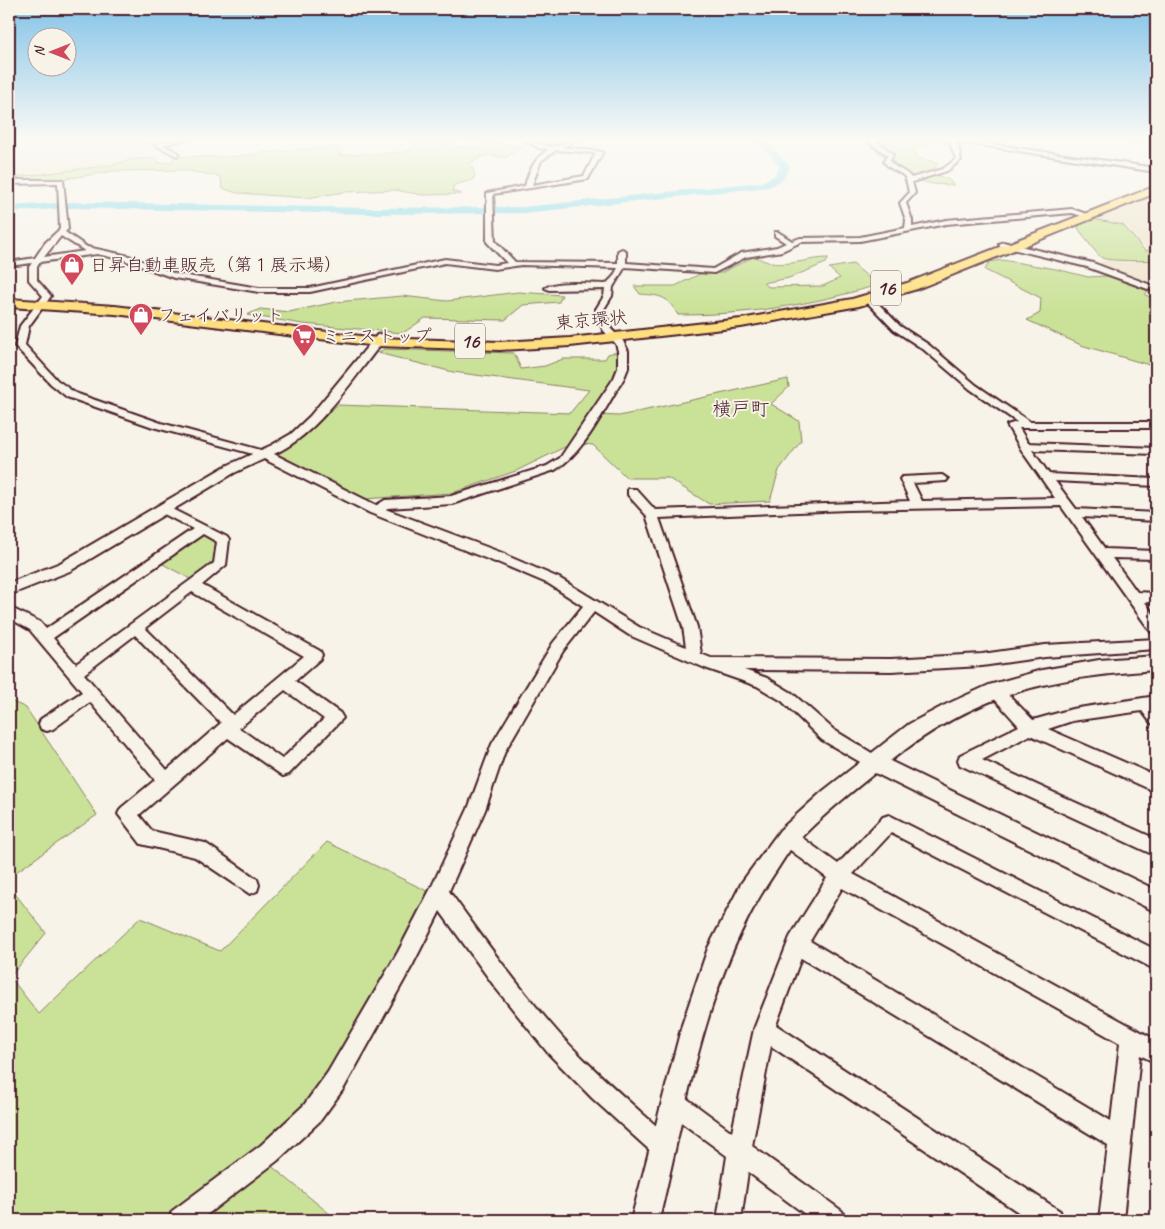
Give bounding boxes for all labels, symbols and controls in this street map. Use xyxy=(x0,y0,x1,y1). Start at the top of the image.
north arrow xyxy=(28,28,78,78)
text: N xyxy=(31,45,48,56)
shop icon: 日昇自動車販売（第１展示場） xyxy=(59,252,85,286)
place label: 日昇自動車販売（第１展示場） xyxy=(90,254,342,276)
road number: 16 xyxy=(871,270,901,306)
shop icon: フェイバリット xyxy=(128,302,154,336)
place label: フェイバリット xyxy=(158,304,284,326)
street label: 東京環状 xyxy=(554,306,628,334)
supermarket icon: ミニストップ xyxy=(291,323,317,357)
road number: 16 xyxy=(455,324,485,358)
place label: ミニストップ xyxy=(322,325,432,347)
district label: 横戸町 xyxy=(712,397,770,421)

